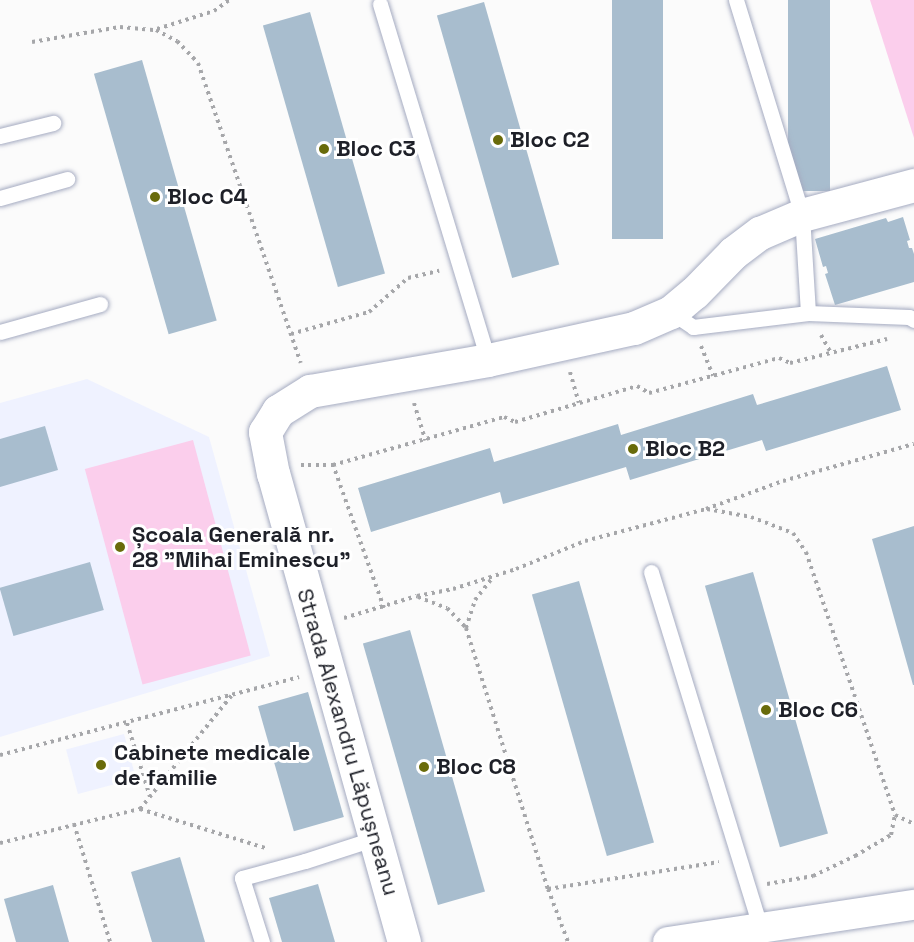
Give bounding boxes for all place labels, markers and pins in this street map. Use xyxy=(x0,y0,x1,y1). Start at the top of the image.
place label: Bloc C2 xyxy=(510,127,590,153)
marker: Bloc C2 xyxy=(491,133,505,147)
place label: Bloc C3 xyxy=(336,136,416,162)
marker: Bloc C3 xyxy=(317,142,331,156)
place label: Bloc C4 xyxy=(167,184,248,210)
marker: Bloc C4 xyxy=(148,190,162,204)
place label: Bloc B2 xyxy=(645,436,725,462)
marker: Bloc B2 xyxy=(626,442,640,456)
place label: Școala Generală nr. 28 "Mihai Eminescu" xyxy=(132,521,350,572)
marker: Școala Generală nr. 28 "Mihai Eminescu" xyxy=(113,540,127,554)
place label: Bloc C6 xyxy=(778,697,858,723)
marker: Bloc C6 xyxy=(759,703,773,717)
place label: Cabinete medicale de familie xyxy=(114,739,310,790)
place label: Bloc C8 xyxy=(436,754,516,780)
marker: Cabinete medicale de familie xyxy=(92,756,110,774)
marker: Bloc C8 xyxy=(417,760,431,774)

